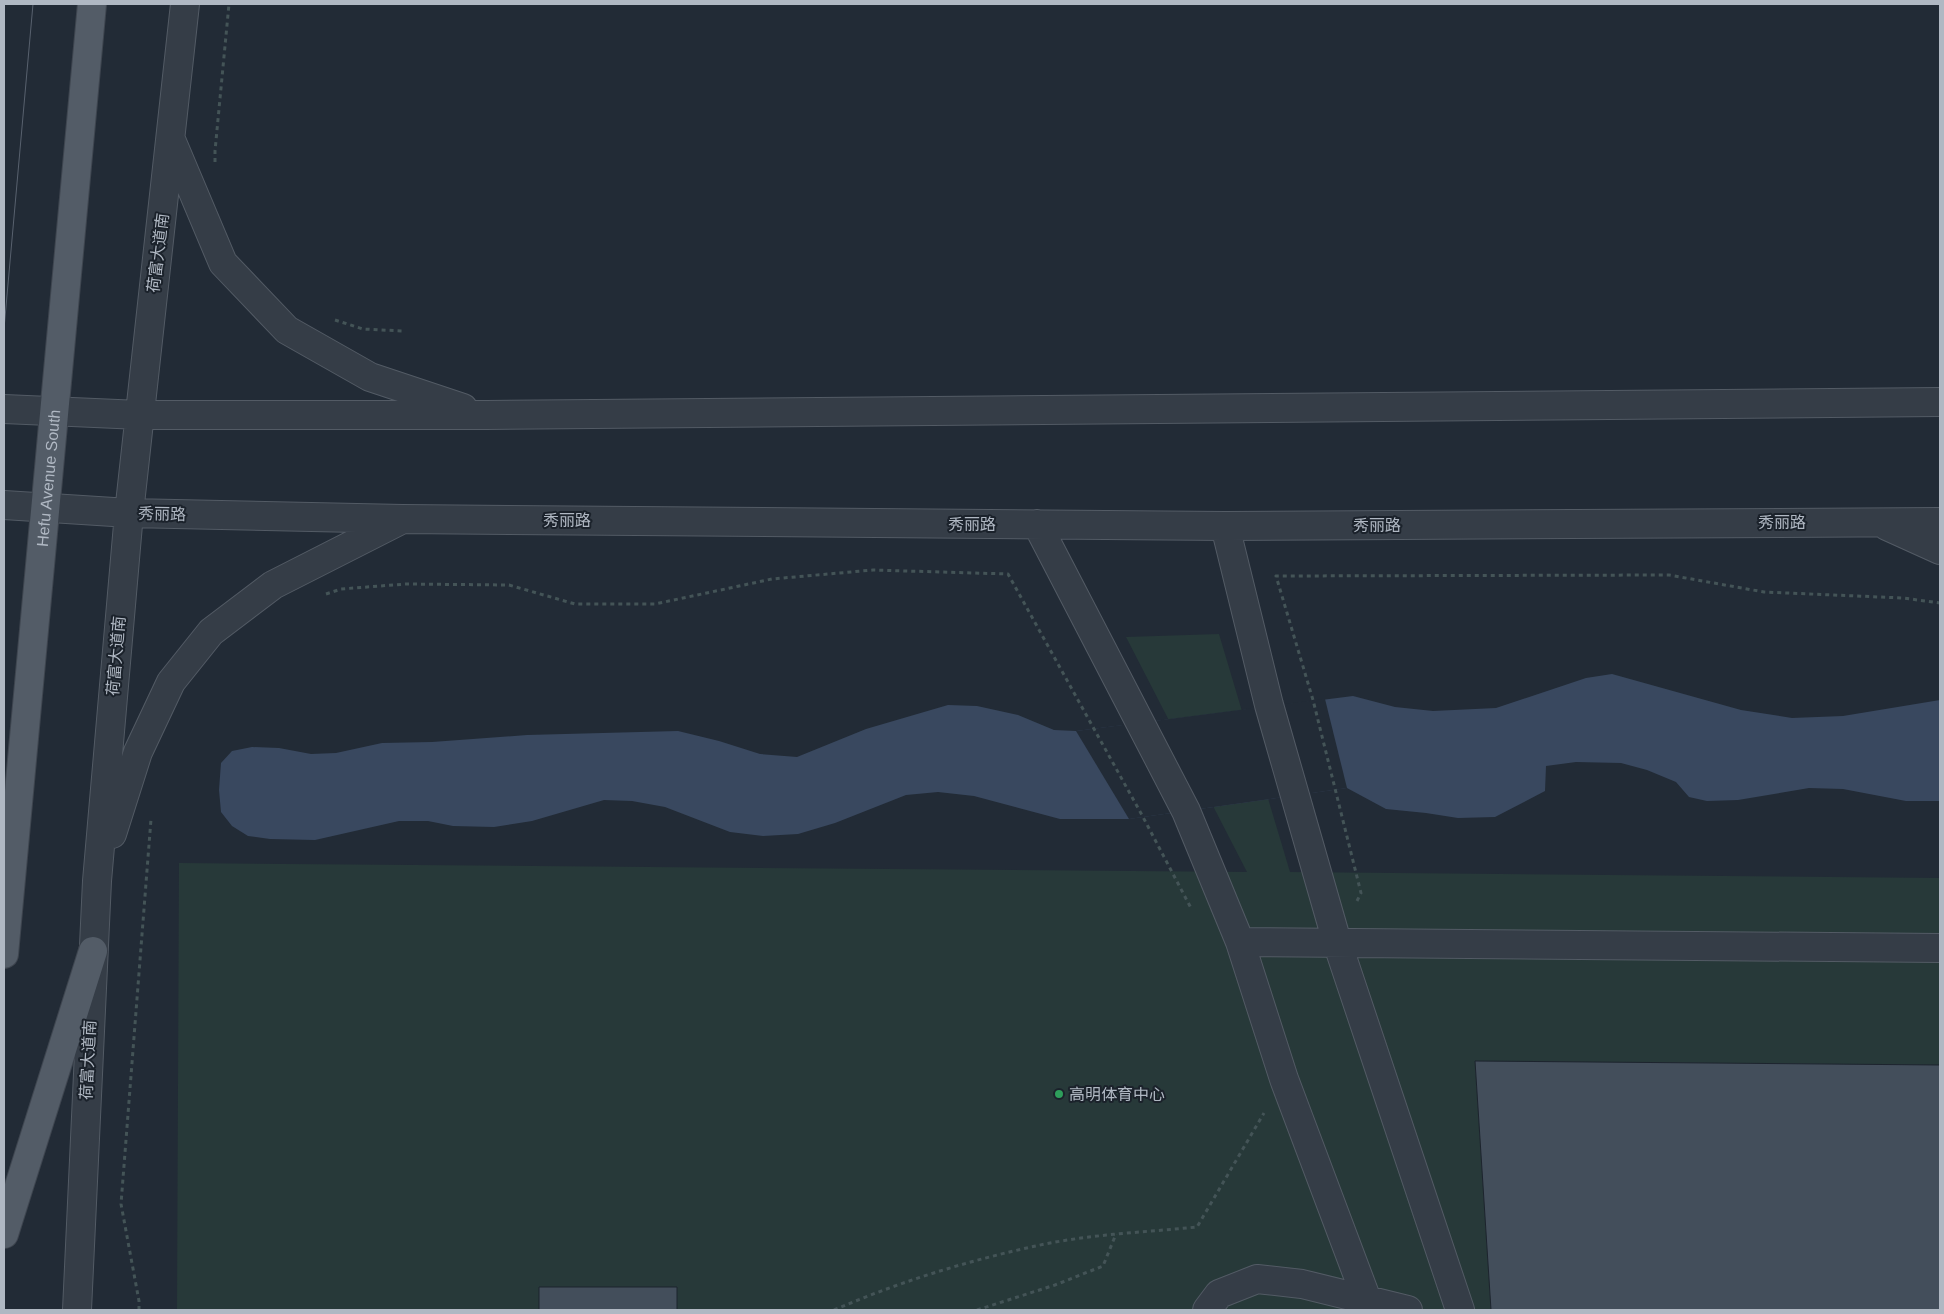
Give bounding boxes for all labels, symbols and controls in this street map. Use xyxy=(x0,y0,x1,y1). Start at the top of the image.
street label: 荷富大道南 xyxy=(145,212,171,294)
street label: Hefu Avenue South xyxy=(33,409,63,547)
street label: 秀丽路 xyxy=(138,505,186,523)
street label: 秀丽路 xyxy=(543,512,591,529)
street label: 秀丽路 xyxy=(1758,514,1806,531)
street label: 秀丽路 xyxy=(948,516,996,533)
street label: 秀丽路 xyxy=(1353,517,1401,534)
street label: 荷富大道南 xyxy=(104,615,128,697)
street label: 荷富大道南 xyxy=(77,1020,99,1100)
place label: 高明体育中心 xyxy=(1069,1086,1165,1103)
marker: 高明体育中心 xyxy=(1053,1088,1065,1100)

